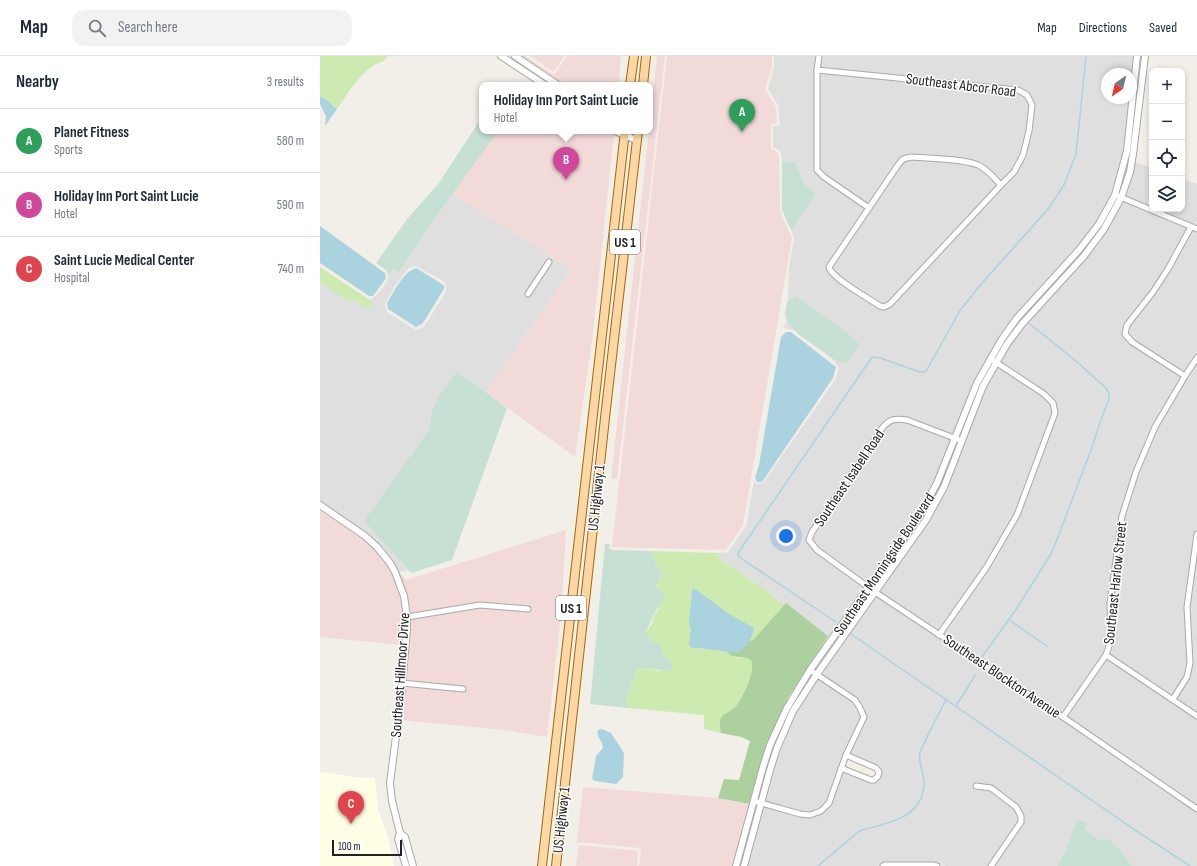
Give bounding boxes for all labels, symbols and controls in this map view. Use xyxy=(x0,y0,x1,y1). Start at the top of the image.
search box xyxy=(72,10,352,46)
text: Map xyxy=(20,16,48,39)
icon: search xyxy=(86,17,108,39)
text: Search here xyxy=(118,18,178,37)
text: Map xyxy=(1037,19,1057,36)
text: Directions xyxy=(1079,19,1127,36)
text: Saved xyxy=(1149,19,1177,36)
north arrow xyxy=(1101,68,1137,104)
map controls xyxy=(1149,68,1185,212)
button: + xyxy=(1149,68,1185,104)
street label: Southeast Abcor Road xyxy=(905,69,1017,102)
text: Nearby xyxy=(16,72,59,92)
text: 3 results xyxy=(267,74,304,90)
popup xyxy=(479,82,653,134)
text: Holiday Inn Port Saint Lucie xyxy=(494,91,638,110)
pin: A xyxy=(729,99,755,132)
button: − xyxy=(1149,104,1185,140)
text: Hotel xyxy=(494,110,517,126)
text: Planet Fitness xyxy=(54,123,129,142)
text: A xyxy=(26,133,32,149)
text: 580 m xyxy=(277,133,304,149)
button: locate xyxy=(1149,140,1185,176)
text: Sports xyxy=(54,142,83,158)
pin: B xyxy=(553,147,579,180)
button: layers xyxy=(1149,176,1185,212)
text: Holiday Inn Port Saint Lucie xyxy=(54,187,199,206)
text: B xyxy=(26,197,32,213)
text: 590 m xyxy=(277,197,304,213)
text: Hotel xyxy=(54,206,78,222)
road number: US 1 xyxy=(610,230,640,254)
text: Saint Lucie Medical Center xyxy=(54,251,194,270)
text: C xyxy=(26,261,32,277)
text: 740 m xyxy=(278,261,304,277)
text: Hospital xyxy=(54,270,90,286)
street label: Southeast Isabell Road xyxy=(810,426,889,531)
street label: US Highway 1 xyxy=(584,463,609,532)
street label: Southeast Morningside Boulevard xyxy=(830,490,939,639)
street label: Southeast Harlow Street xyxy=(1100,520,1131,645)
your location xyxy=(776,526,796,546)
road number: US 1 xyxy=(556,596,586,620)
street label: Southeast Hillmoor Drive xyxy=(387,612,414,738)
street label: Southeast Blockton Avenue xyxy=(939,630,1064,723)
street label: US Highway 1 xyxy=(549,785,574,854)
pin: C xyxy=(338,791,364,824)
scale bar xyxy=(332,838,402,857)
text: 100 m xyxy=(338,840,360,853)

